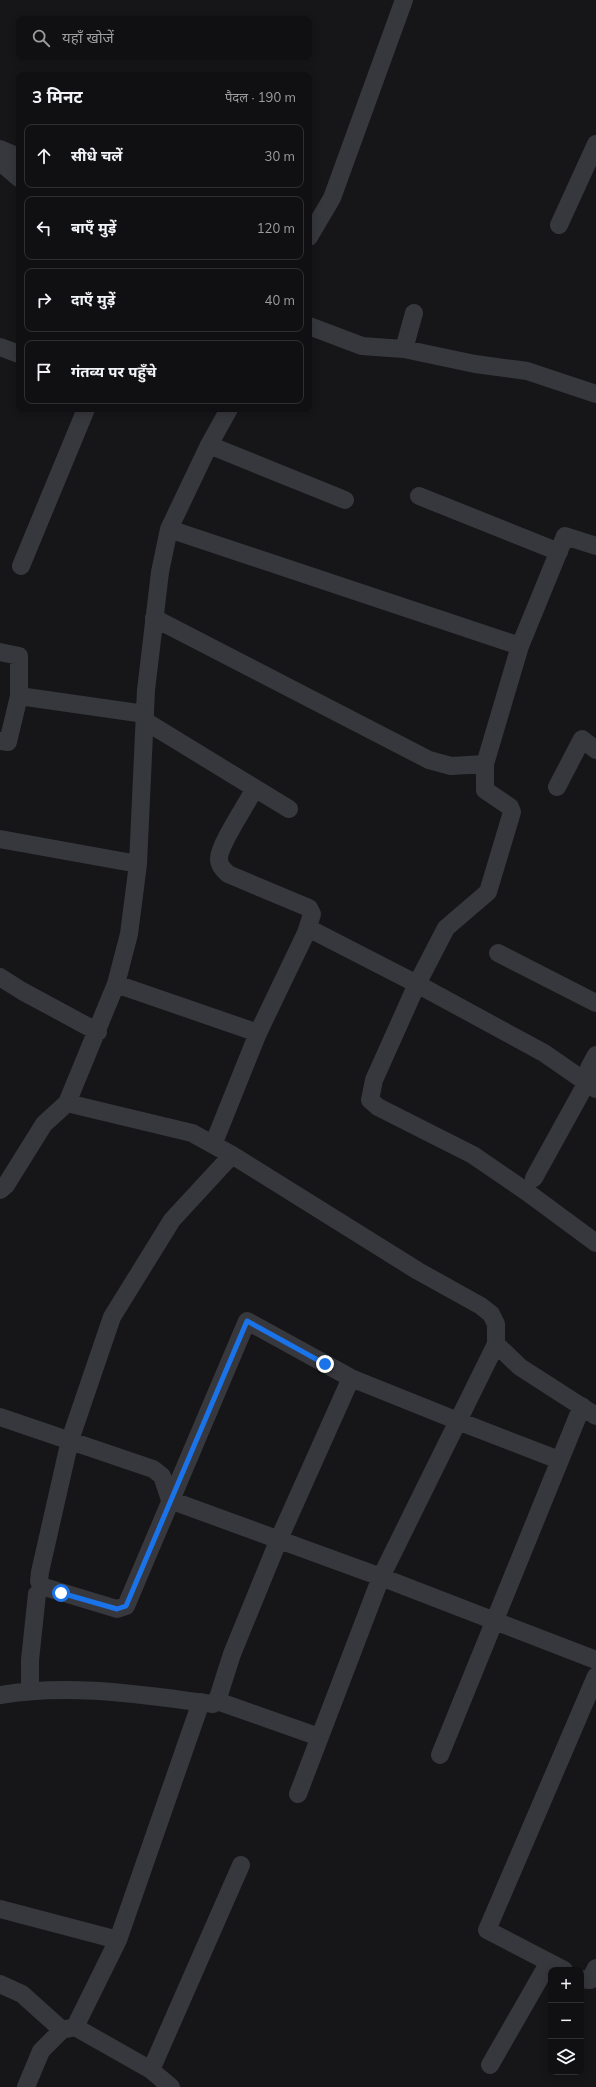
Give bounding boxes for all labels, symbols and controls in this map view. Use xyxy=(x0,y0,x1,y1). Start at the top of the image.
search box xyxy=(16,16,312,60)
icon: search xyxy=(30,27,52,49)
text: यहाँ खोजें xyxy=(62,28,114,47)
text: 3 मिनट xyxy=(32,86,83,107)
text: पैदल · 190 m xyxy=(225,89,296,105)
icon: ahead xyxy=(33,145,55,167)
text: सीधे चलें xyxy=(71,146,122,165)
text: 30 m xyxy=(265,148,295,164)
icon: left xyxy=(33,217,55,239)
text: बाएँ मुड़ें xyxy=(71,218,116,237)
text: 120 m xyxy=(257,220,295,236)
icon: right xyxy=(33,289,55,311)
text: दाएँ मुड़ें xyxy=(71,290,115,309)
text: 40 m xyxy=(265,292,295,308)
icon: arrive xyxy=(33,361,55,383)
text: गंतव्य पर पहुँचे xyxy=(71,362,156,381)
route end xyxy=(316,1355,334,1373)
route start xyxy=(52,1584,70,1602)
map controls xyxy=(548,1967,584,2075)
button: + xyxy=(548,1967,584,2003)
button: − xyxy=(548,2003,584,2039)
button: layers xyxy=(548,2039,584,2075)

